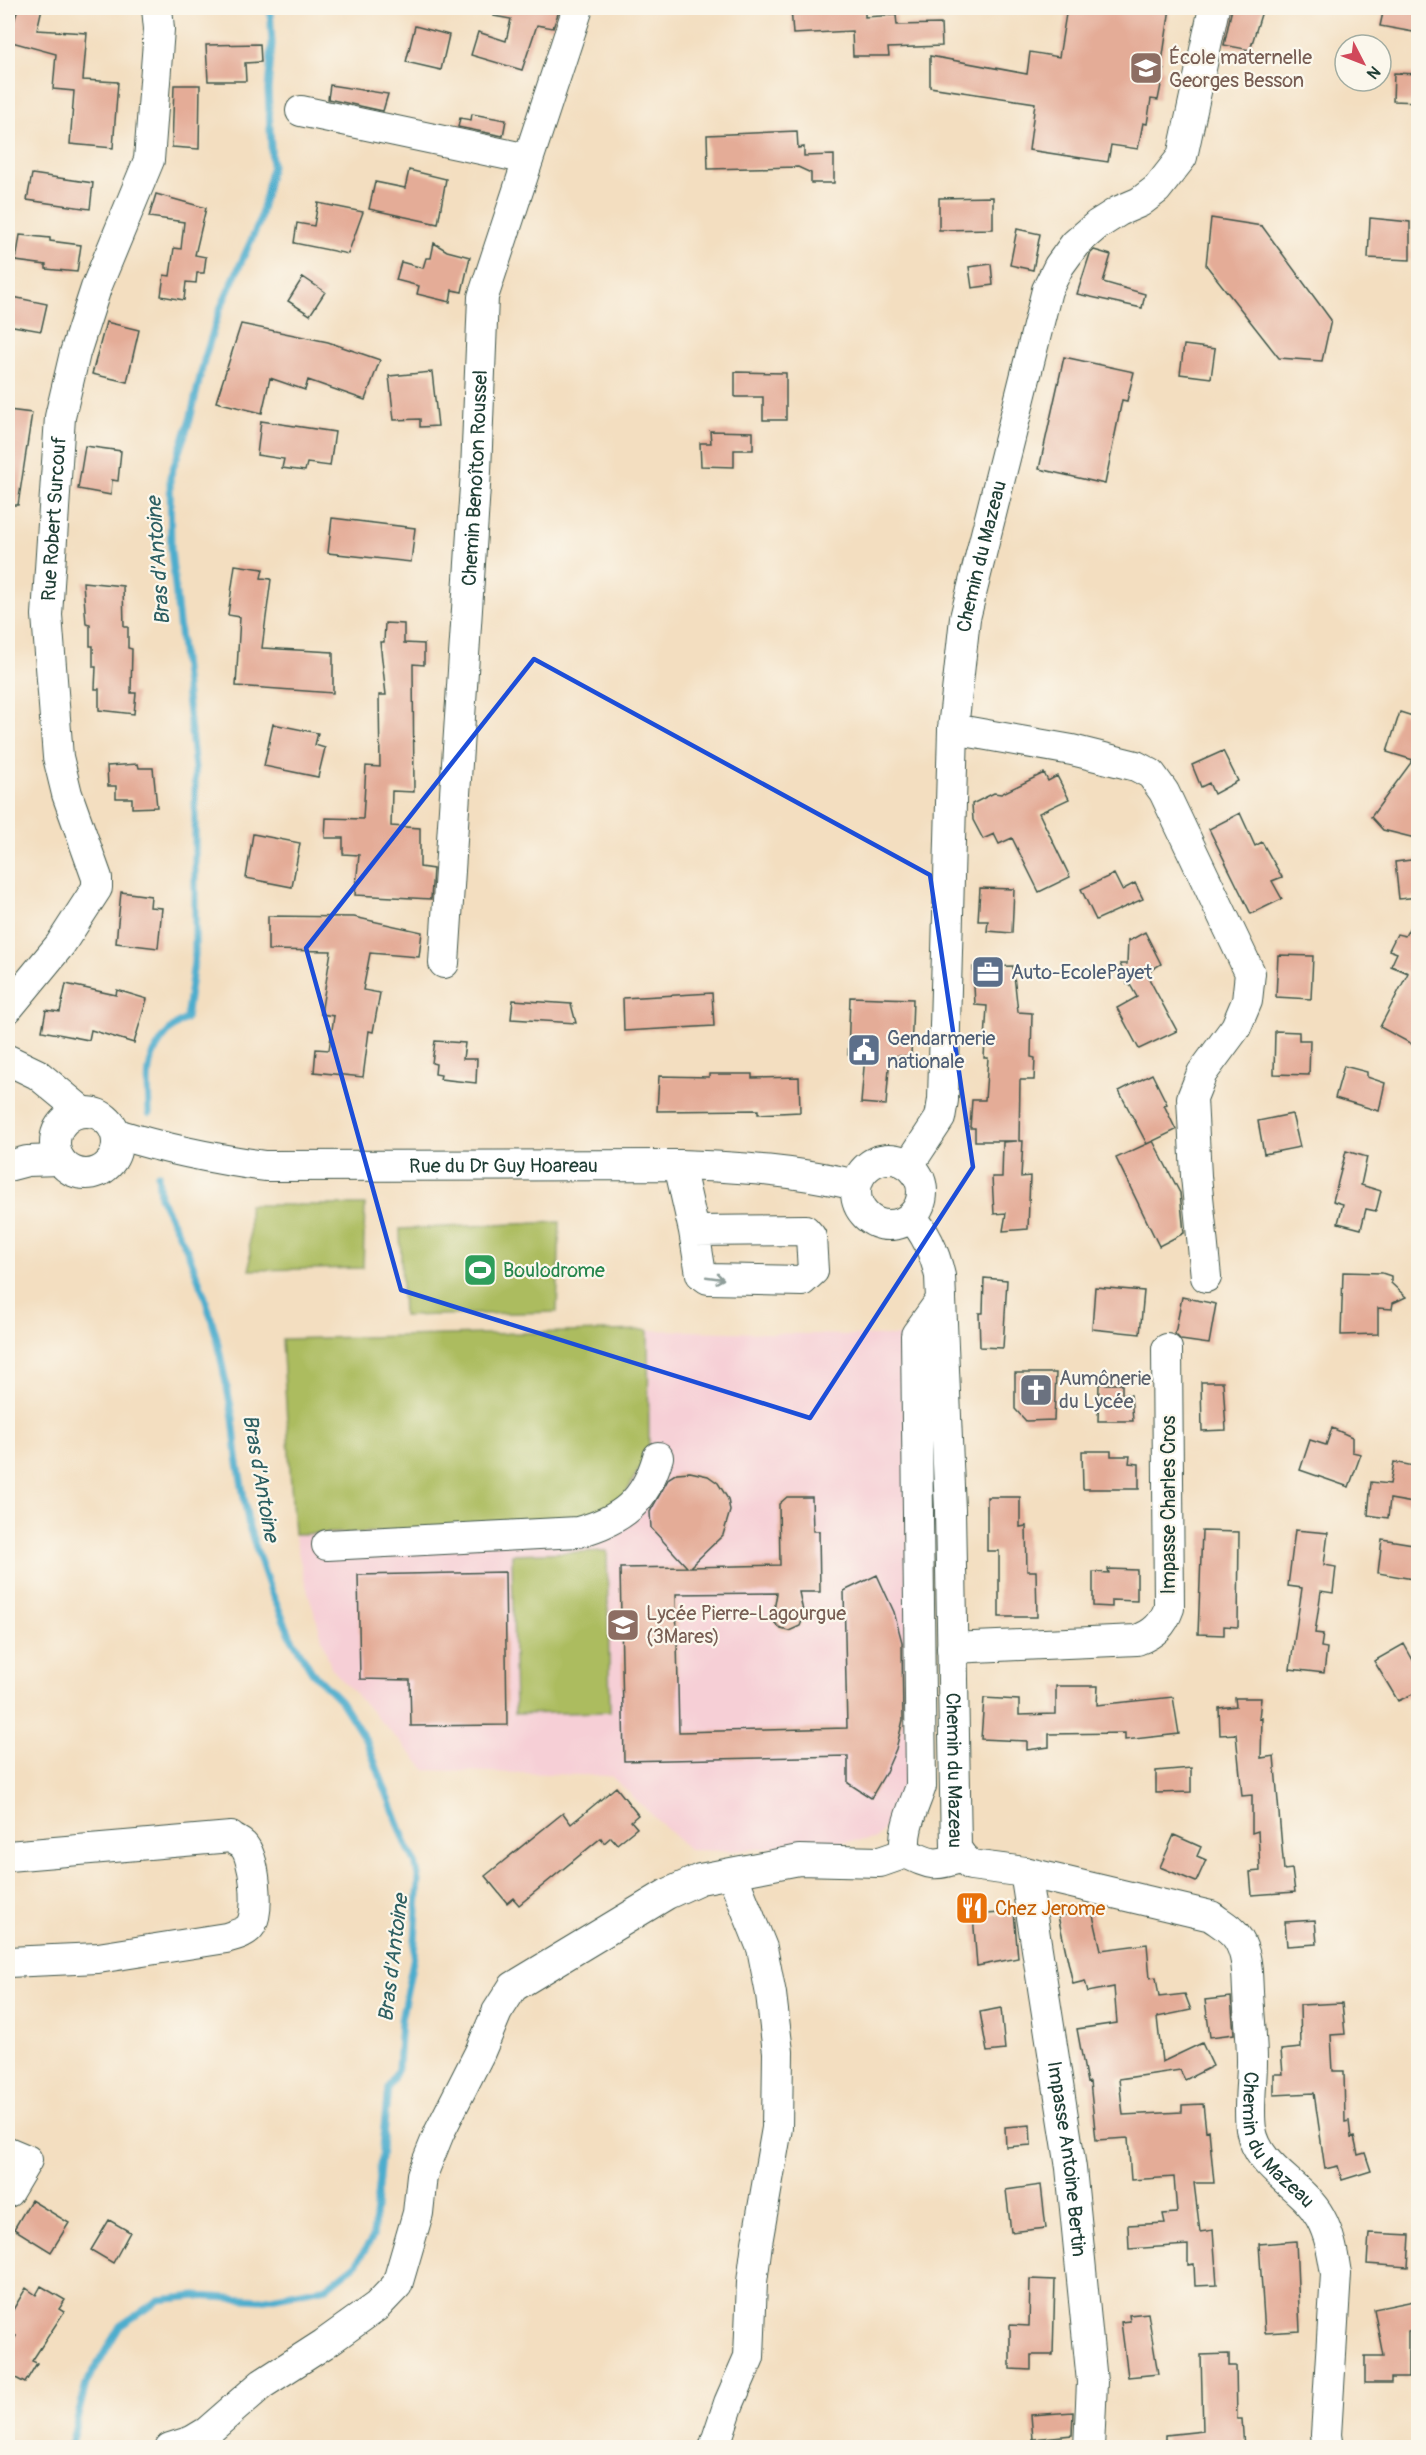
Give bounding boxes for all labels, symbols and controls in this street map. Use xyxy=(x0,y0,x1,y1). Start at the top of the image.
north arrow xyxy=(1333,33,1393,93)
place label: École maternelle Georges Besson xyxy=(1169,45,1312,93)
school or university icon: École maternelle Georges Besson xyxy=(1128,50,1164,86)
text: N xyxy=(1362,62,1384,83)
street label: Chemin Benoîton Roussel xyxy=(457,369,493,587)
street label: Rue Robert Surcouf xyxy=(36,435,72,602)
street label: Chemin du Mazeau xyxy=(952,478,1012,633)
water label: Bras d'Antoine xyxy=(140,493,176,626)
office icon: Auto-EcolePayet xyxy=(970,954,1006,990)
place label: Auto-EcolePayet xyxy=(1011,960,1153,985)
place label: Gendarmerie nationale xyxy=(887,1026,996,1074)
public building icon: Gendarmerie nationale xyxy=(846,1032,882,1068)
street label: Rue du Dr Guy Hoareau xyxy=(409,1153,598,1179)
sports icon: Boulodrome xyxy=(462,1252,498,1288)
place label: Boulodrome xyxy=(503,1258,605,1283)
one-way arrow xyxy=(705,1272,724,1283)
place label: Aumônerie du Lycée xyxy=(1059,1366,1151,1414)
church icon: Aumônerie du Lycée xyxy=(1018,1372,1054,1408)
water label: Bras d'Antoine xyxy=(236,1413,285,1546)
street label: Impasse Charles Cros xyxy=(1156,1415,1181,1595)
place label: Lycée Pierre-Lagourgue (3Mares) xyxy=(646,1601,846,1649)
school or university icon: Lycée Pierre-Lagourgue (3Mares) xyxy=(605,1607,641,1643)
street label: Chemin du Mazeau xyxy=(940,1692,968,1848)
water label: Bras d'Antoine xyxy=(372,1890,415,2023)
restaurant icon: Chez Jerome xyxy=(954,1890,990,1926)
place label: Chez Jerome xyxy=(995,1896,1105,1921)
street label: Impasse Antoine Bertin xyxy=(1042,2059,1092,2258)
street label: Chemin du Mazeau xyxy=(1237,2071,1320,2213)

